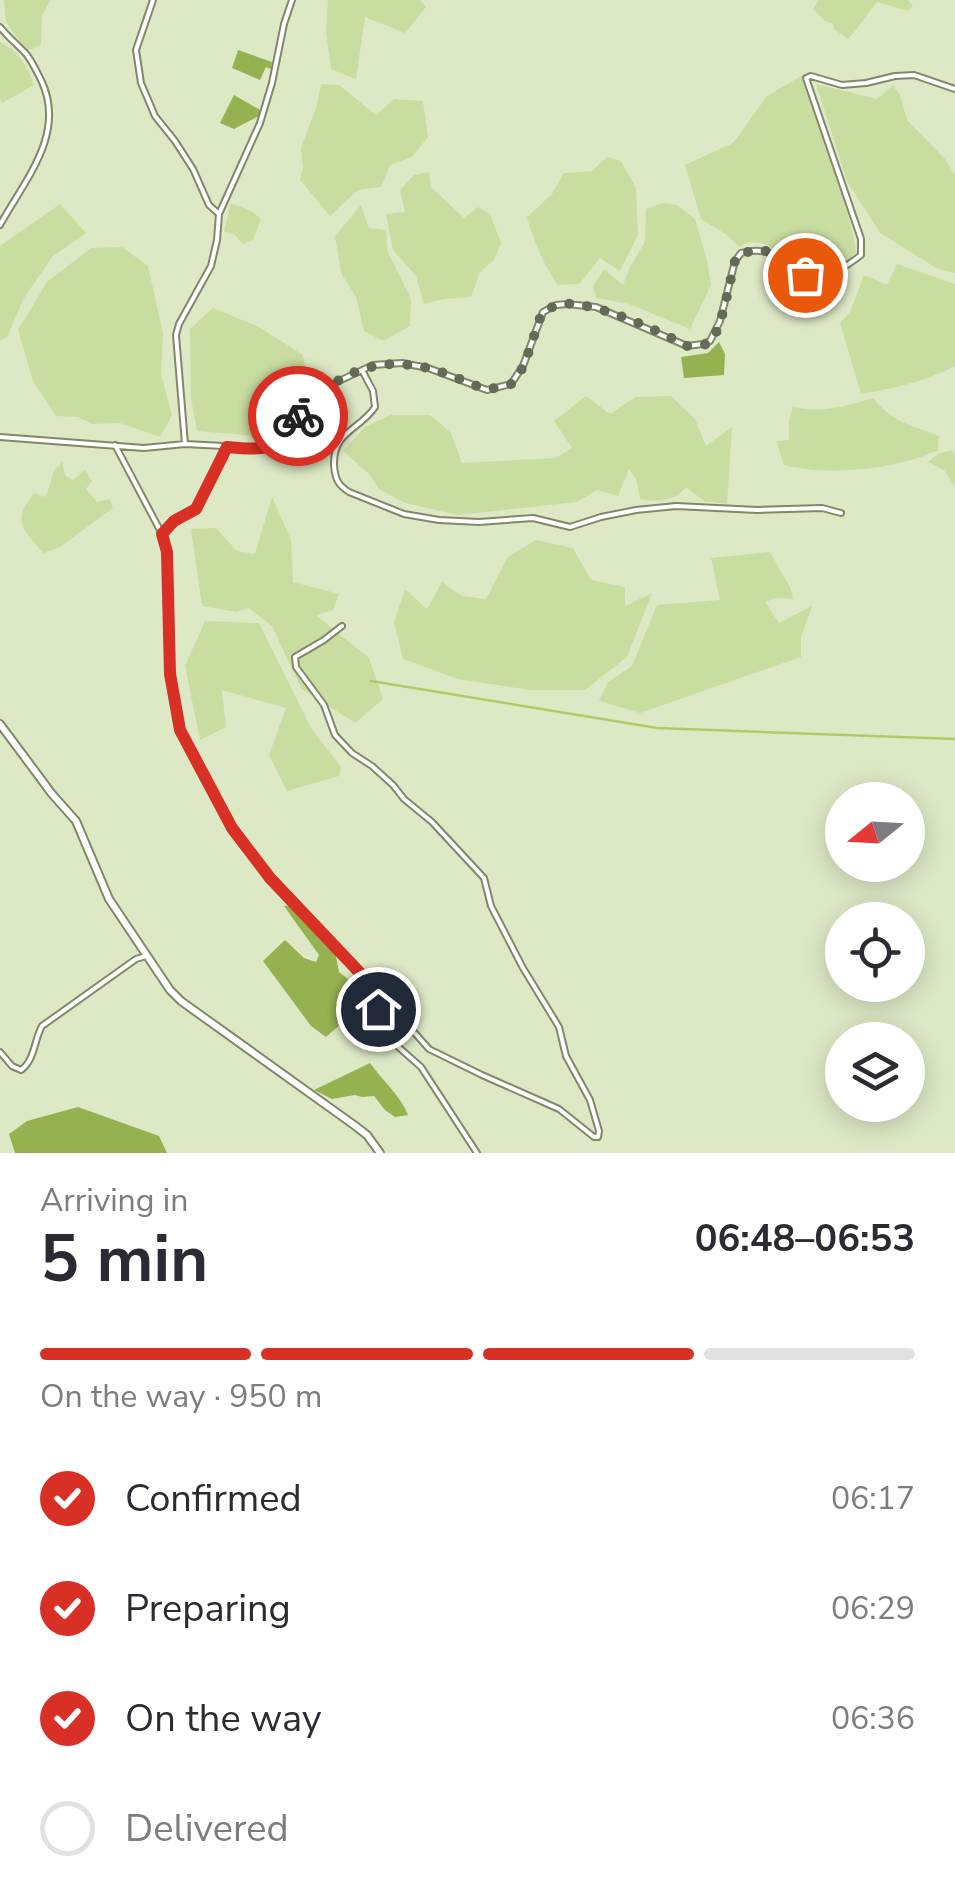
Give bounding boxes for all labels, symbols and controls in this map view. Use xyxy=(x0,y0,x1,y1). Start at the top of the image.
pin xyxy=(763,233,848,318)
icon: bag xyxy=(778,248,833,303)
courier xyxy=(248,366,348,466)
icon: bike xyxy=(271,389,326,444)
north arrow xyxy=(825,782,925,882)
map controls xyxy=(825,782,925,1122)
button: locate xyxy=(825,902,925,1002)
pin xyxy=(336,967,421,1052)
icon: home xyxy=(351,982,406,1037)
button: layers xyxy=(825,1022,925,1122)
text: Arriving in xyxy=(40,1179,188,1222)
text: 06:48–06:53 xyxy=(695,1213,915,1264)
text: 5 min xyxy=(40,1215,208,1304)
text: On the way · 950 m xyxy=(40,1375,322,1418)
icon: check xyxy=(40,1471,95,1526)
text: Confirmed xyxy=(125,1473,302,1524)
text: 06:17 xyxy=(831,1477,915,1520)
icon: check xyxy=(40,1581,95,1636)
text: Preparing xyxy=(125,1583,291,1634)
text: 06:29 xyxy=(831,1587,915,1630)
icon: check xyxy=(40,1691,95,1746)
text: On the way xyxy=(125,1693,321,1744)
text: 06:36 xyxy=(831,1697,915,1740)
text: Delivered xyxy=(125,1803,289,1854)

